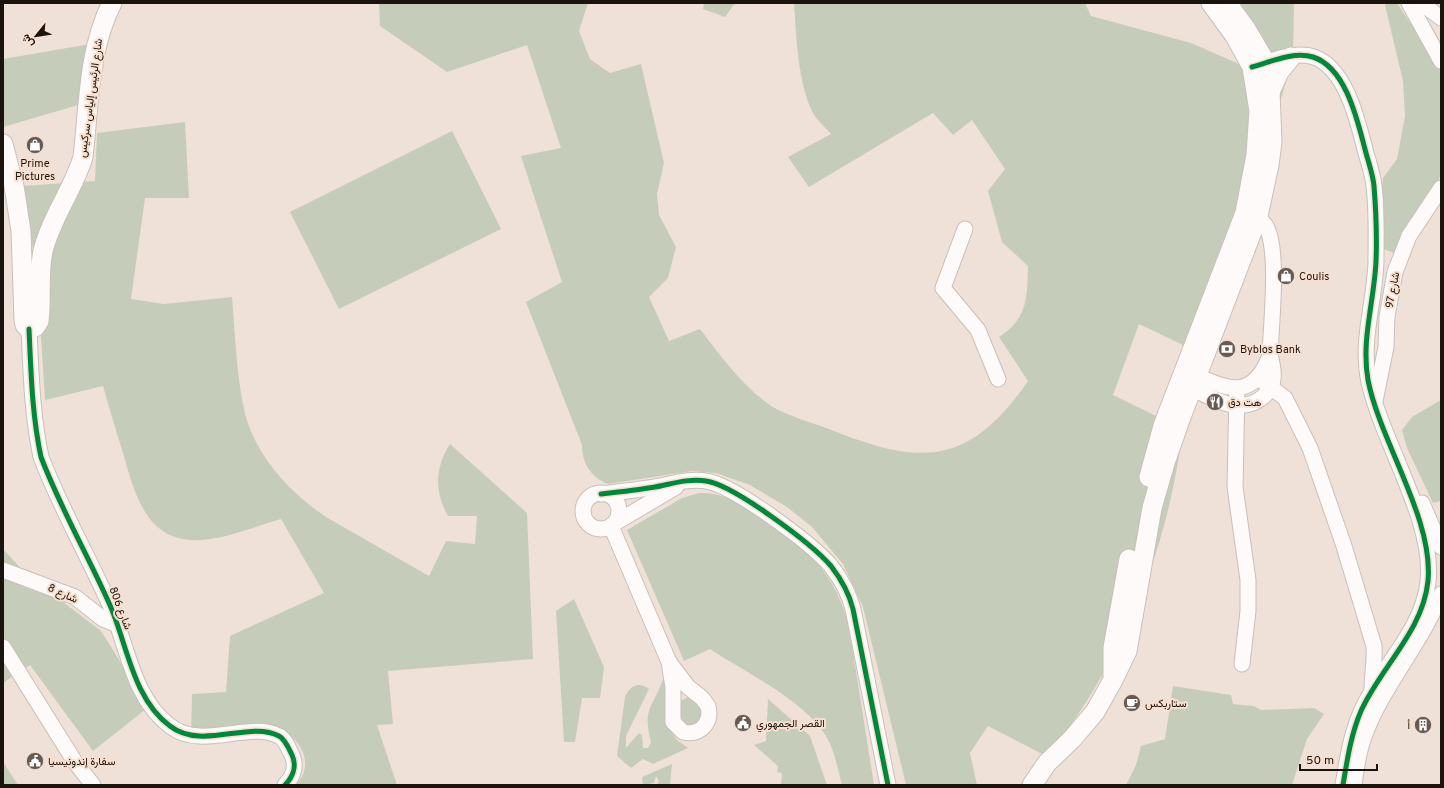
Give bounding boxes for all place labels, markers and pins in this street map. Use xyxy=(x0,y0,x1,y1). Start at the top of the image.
shop icon: Prime Pictures xyxy=(25,135,45,155)
place label: Prime Pictures xyxy=(15,157,55,184)
shop icon: Coulis xyxy=(1276,266,1296,286)
place label: Coulis xyxy=(1299,270,1329,284)
bank icon: Byblos Bank xyxy=(1217,339,1237,359)
place label: Byblos Bank xyxy=(1240,343,1301,357)
restaurant icon: هت دق xyxy=(1205,392,1225,412)
place label: هت دق xyxy=(1228,396,1262,410)
cafe icon: ستاربكس xyxy=(1122,693,1142,713)
place label: ستاربكس xyxy=(1145,697,1187,711)
public building icon: القصر الجمهوري xyxy=(733,713,753,733)
building icon: أ xyxy=(1413,715,1433,735)
place label: القصر الجمهوري xyxy=(756,717,825,733)
place label: أ xyxy=(1407,719,1410,733)
public building icon: سفارة إندونيسيا xyxy=(25,751,45,771)
place label: سفارة إندونيسيا xyxy=(48,755,116,769)

